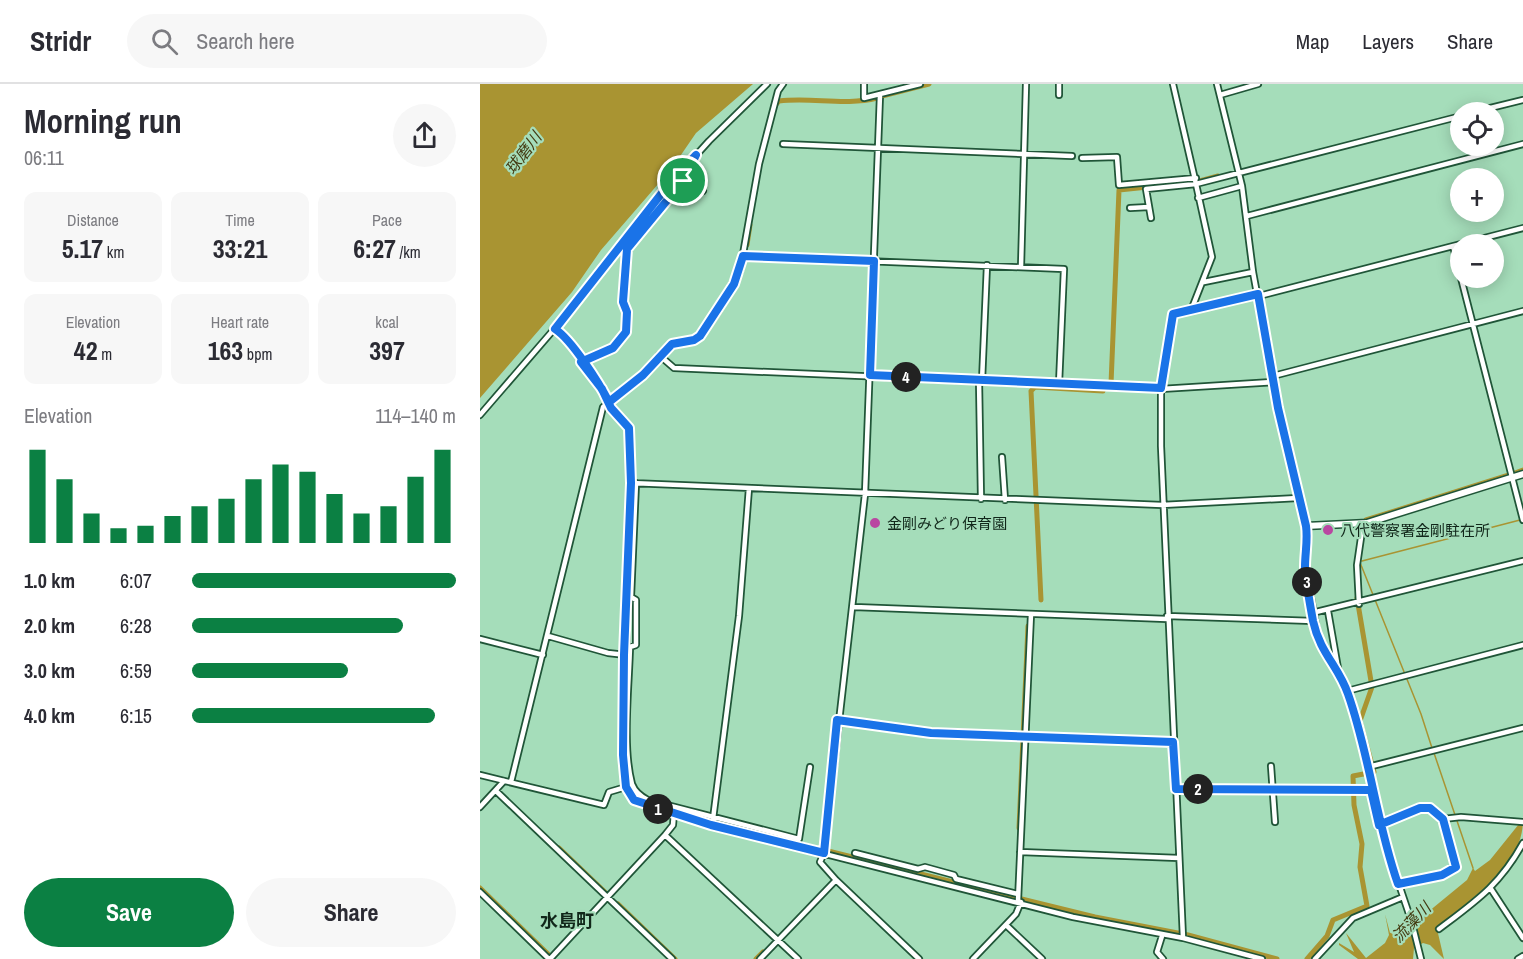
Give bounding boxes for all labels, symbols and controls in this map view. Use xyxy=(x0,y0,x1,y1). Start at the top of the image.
search box xyxy=(127,14,547,68)
text: Stridr xyxy=(30,22,91,60)
icon: search xyxy=(148,25,181,58)
text: Search here xyxy=(196,26,295,56)
text: Map xyxy=(1296,27,1329,56)
text: Layers xyxy=(1362,27,1414,56)
text: Share xyxy=(1447,27,1493,56)
text: Morning run xyxy=(24,99,182,143)
map controls xyxy=(1450,102,1504,288)
button: locate xyxy=(1450,102,1504,156)
button: share xyxy=(393,104,456,167)
water label: 球磨川 xyxy=(500,126,547,179)
text: 06:11 xyxy=(24,144,64,171)
pin xyxy=(657,155,708,206)
icon: arrive xyxy=(666,164,699,197)
button: + xyxy=(1450,168,1504,222)
text: Distance xyxy=(67,209,119,231)
text: Time xyxy=(225,209,255,231)
text: Pace xyxy=(372,209,402,231)
text: 5.17 xyxy=(62,231,103,266)
text: 33:21 xyxy=(213,231,267,266)
text: 6:27 xyxy=(353,231,396,266)
button: − xyxy=(1450,234,1504,288)
text: km xyxy=(103,241,124,263)
text: /km xyxy=(396,241,421,263)
text: Elevation xyxy=(66,311,120,333)
text: Heart rate xyxy=(211,311,269,333)
text: kcal xyxy=(375,311,399,333)
text: 42 xyxy=(74,333,98,368)
text: 163 xyxy=(208,333,243,368)
text: 397 xyxy=(369,333,405,368)
text: m xyxy=(98,343,112,365)
text: bpm xyxy=(243,343,272,365)
pin: 4 xyxy=(891,362,921,392)
text: 4 xyxy=(902,366,910,388)
text: Elevation xyxy=(24,402,92,429)
text: 114–140 m xyxy=(375,402,456,429)
place label: 金剛みどり保育園 xyxy=(887,513,1007,534)
marker: 金剛みどり保育園 xyxy=(868,516,882,530)
place label: 八代警察署金剛駐在所 xyxy=(1340,520,1490,541)
marker: 八代警察署金剛駐在所 xyxy=(1321,523,1335,537)
text: 1.0 km xyxy=(24,567,75,594)
text: 6:07 xyxy=(120,567,152,594)
pin: 3 xyxy=(1292,567,1322,597)
text: 3 xyxy=(1303,571,1311,593)
text: 2.0 km xyxy=(24,612,75,639)
text: 6:28 xyxy=(120,612,152,639)
text: 3.0 km xyxy=(24,657,75,684)
text: 6:59 xyxy=(120,657,152,684)
text: 4.0 km xyxy=(24,702,75,729)
text: 6:15 xyxy=(120,702,152,729)
pin: 2 xyxy=(1183,774,1213,804)
text: 2 xyxy=(1194,778,1202,800)
pin: 1 xyxy=(643,794,673,824)
text: 1 xyxy=(654,798,662,820)
button: Save xyxy=(24,878,234,947)
button: Share xyxy=(246,878,456,947)
water label: 流藻川 xyxy=(1386,896,1437,947)
district label: 水島町 xyxy=(540,908,594,933)

